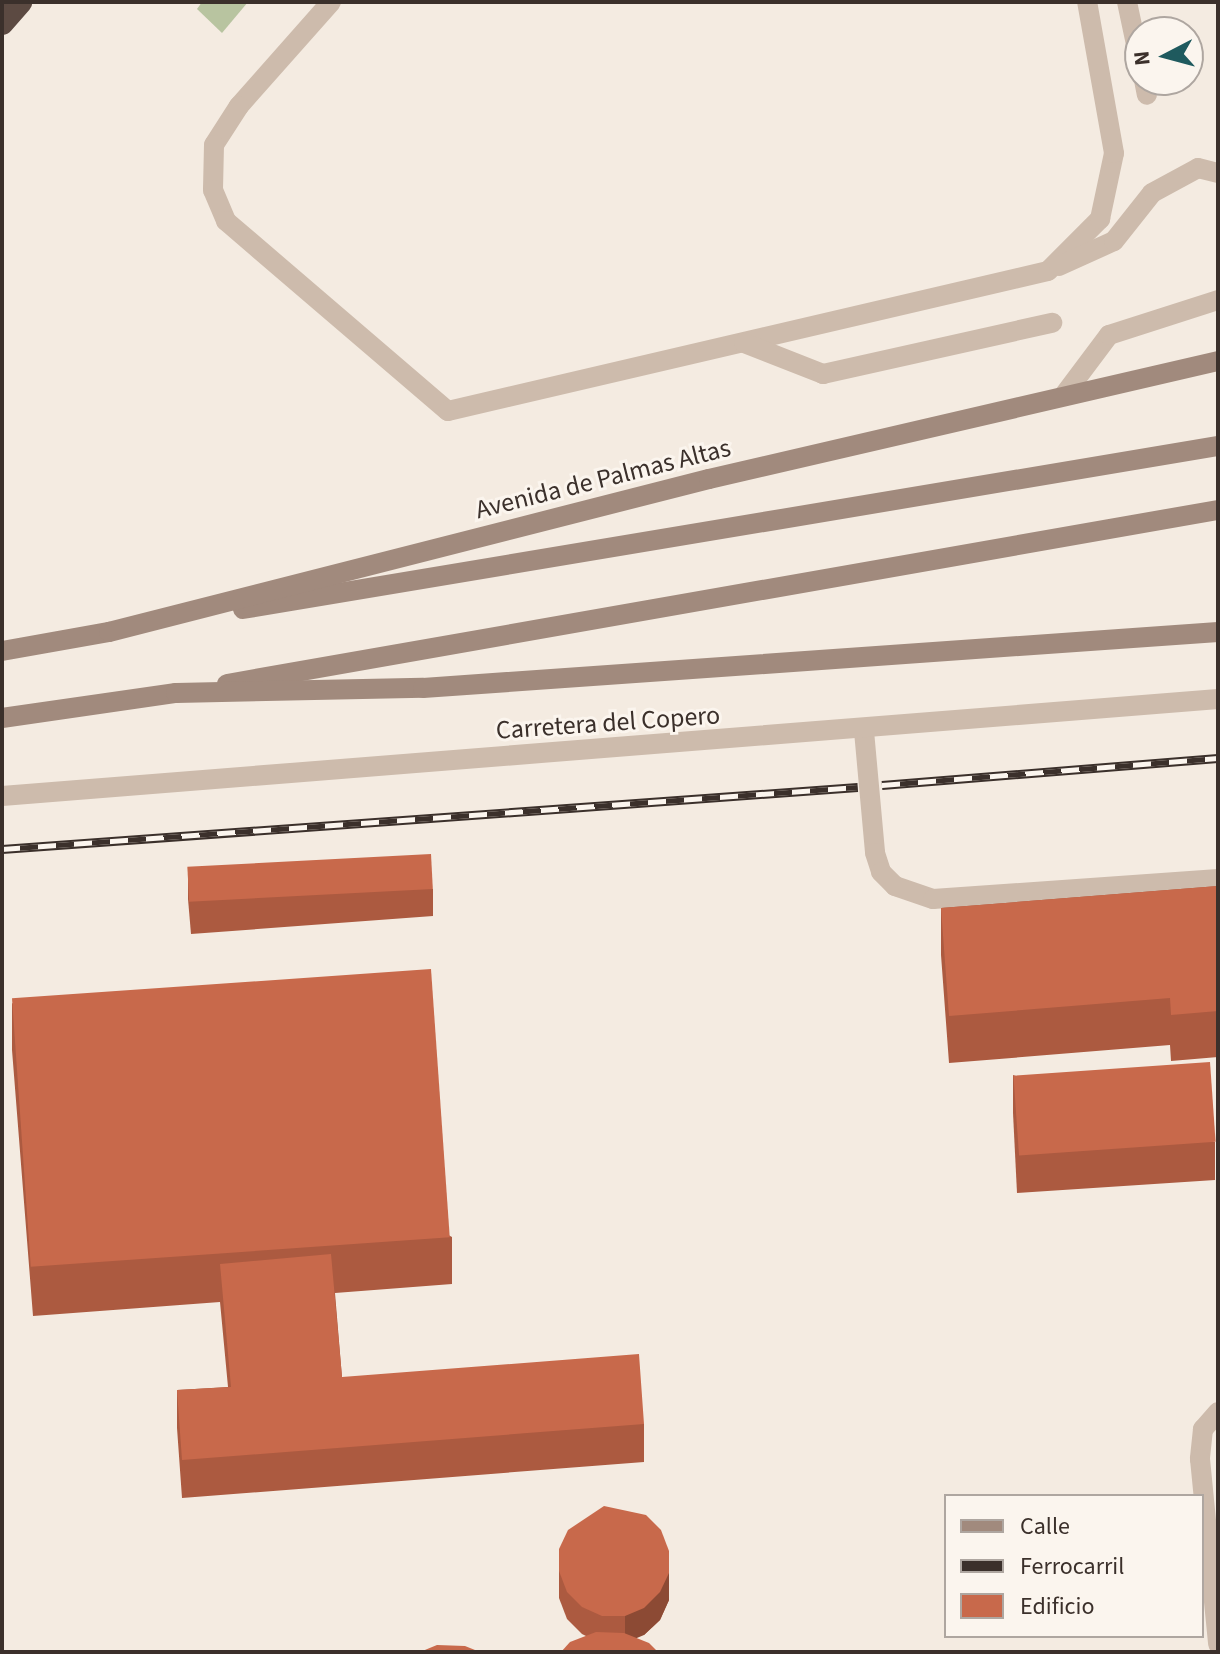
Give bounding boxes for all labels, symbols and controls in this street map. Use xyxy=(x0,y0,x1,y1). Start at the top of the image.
north arrow xyxy=(1124,16,1204,96)
text: N xyxy=(1125,49,1159,67)
street label: Avenida de Palmas Altas xyxy=(472,432,734,526)
street label: Carretera del Copero xyxy=(495,700,721,746)
legend xyxy=(944,1494,1204,1638)
text: Calle xyxy=(1020,1509,1070,1544)
text: Ferrocarril xyxy=(1020,1549,1124,1584)
text: Edificio xyxy=(1020,1589,1094,1624)

